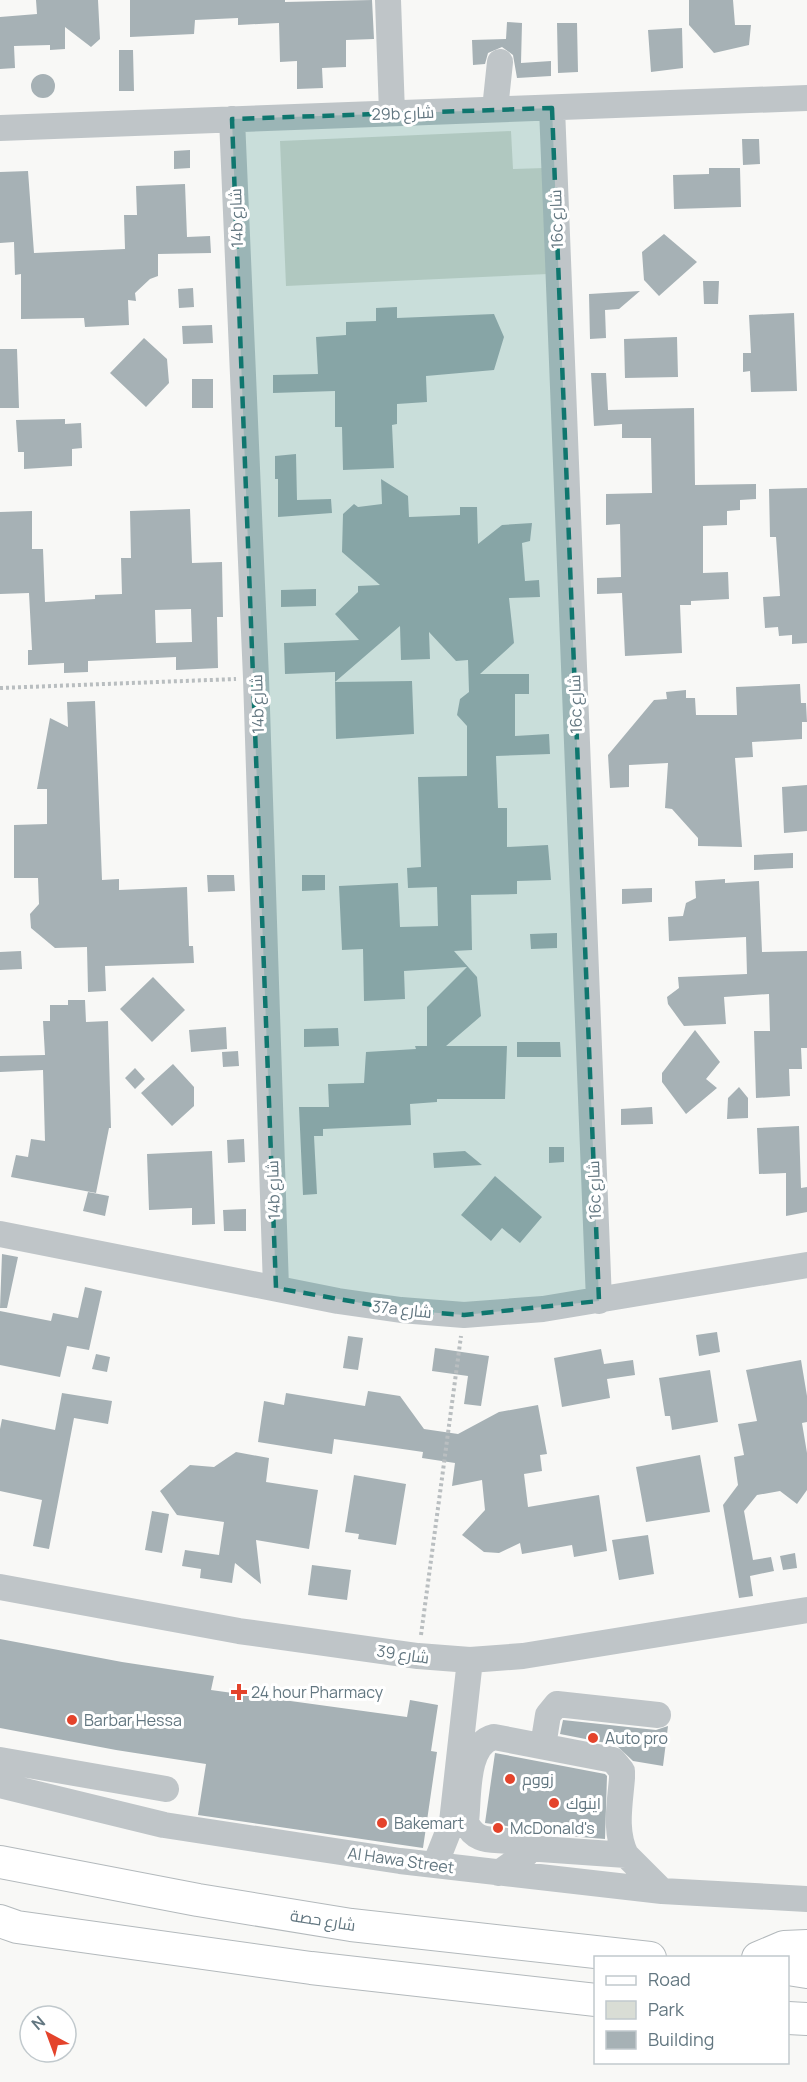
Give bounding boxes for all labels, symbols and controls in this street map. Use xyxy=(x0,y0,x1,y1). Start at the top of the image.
street label: 29b شارع xyxy=(371,101,435,126)
street label: 14b شارع xyxy=(224,188,249,248)
street label: 16c شارع xyxy=(544,189,569,249)
street label: 14b شارع xyxy=(245,674,270,734)
street label: 16c شارع xyxy=(563,674,588,734)
street label: 14b شارع xyxy=(261,1160,286,1220)
street label: 16c شارع xyxy=(582,1160,607,1220)
street label: 37a شارع xyxy=(371,1295,433,1324)
street label: شارع 39 xyxy=(375,1639,431,1670)
place label: 24 hour Pharmacy xyxy=(251,1681,384,1703)
marker: 24 hour Pharmacy xyxy=(232,1685,246,1699)
place label: Barbar Hessa xyxy=(84,1709,182,1731)
marker: Barbar Hessa xyxy=(65,1713,79,1727)
place label: Auto pro xyxy=(605,1727,668,1749)
marker: Auto pro xyxy=(586,1731,600,1745)
place label: زووم xyxy=(522,1768,554,1791)
marker: زووم xyxy=(503,1772,517,1786)
place label: اينوك xyxy=(566,1792,601,1814)
marker: اينوك xyxy=(547,1796,561,1810)
place label: Bakemart xyxy=(394,1812,464,1834)
marker: Bakemart xyxy=(375,1816,389,1830)
place label: McDonald's xyxy=(510,1817,595,1839)
marker: McDonald's xyxy=(491,1821,505,1835)
street label: Al Hawa Street xyxy=(346,1842,456,1878)
street label: شارع حصة xyxy=(289,1904,357,1937)
legend xyxy=(594,1956,789,2064)
text: Road xyxy=(648,1967,691,1991)
text: Park xyxy=(648,1997,685,2021)
north arrow xyxy=(18,2004,78,2064)
text: N xyxy=(27,2011,50,2035)
text: Building xyxy=(648,2027,714,2051)

